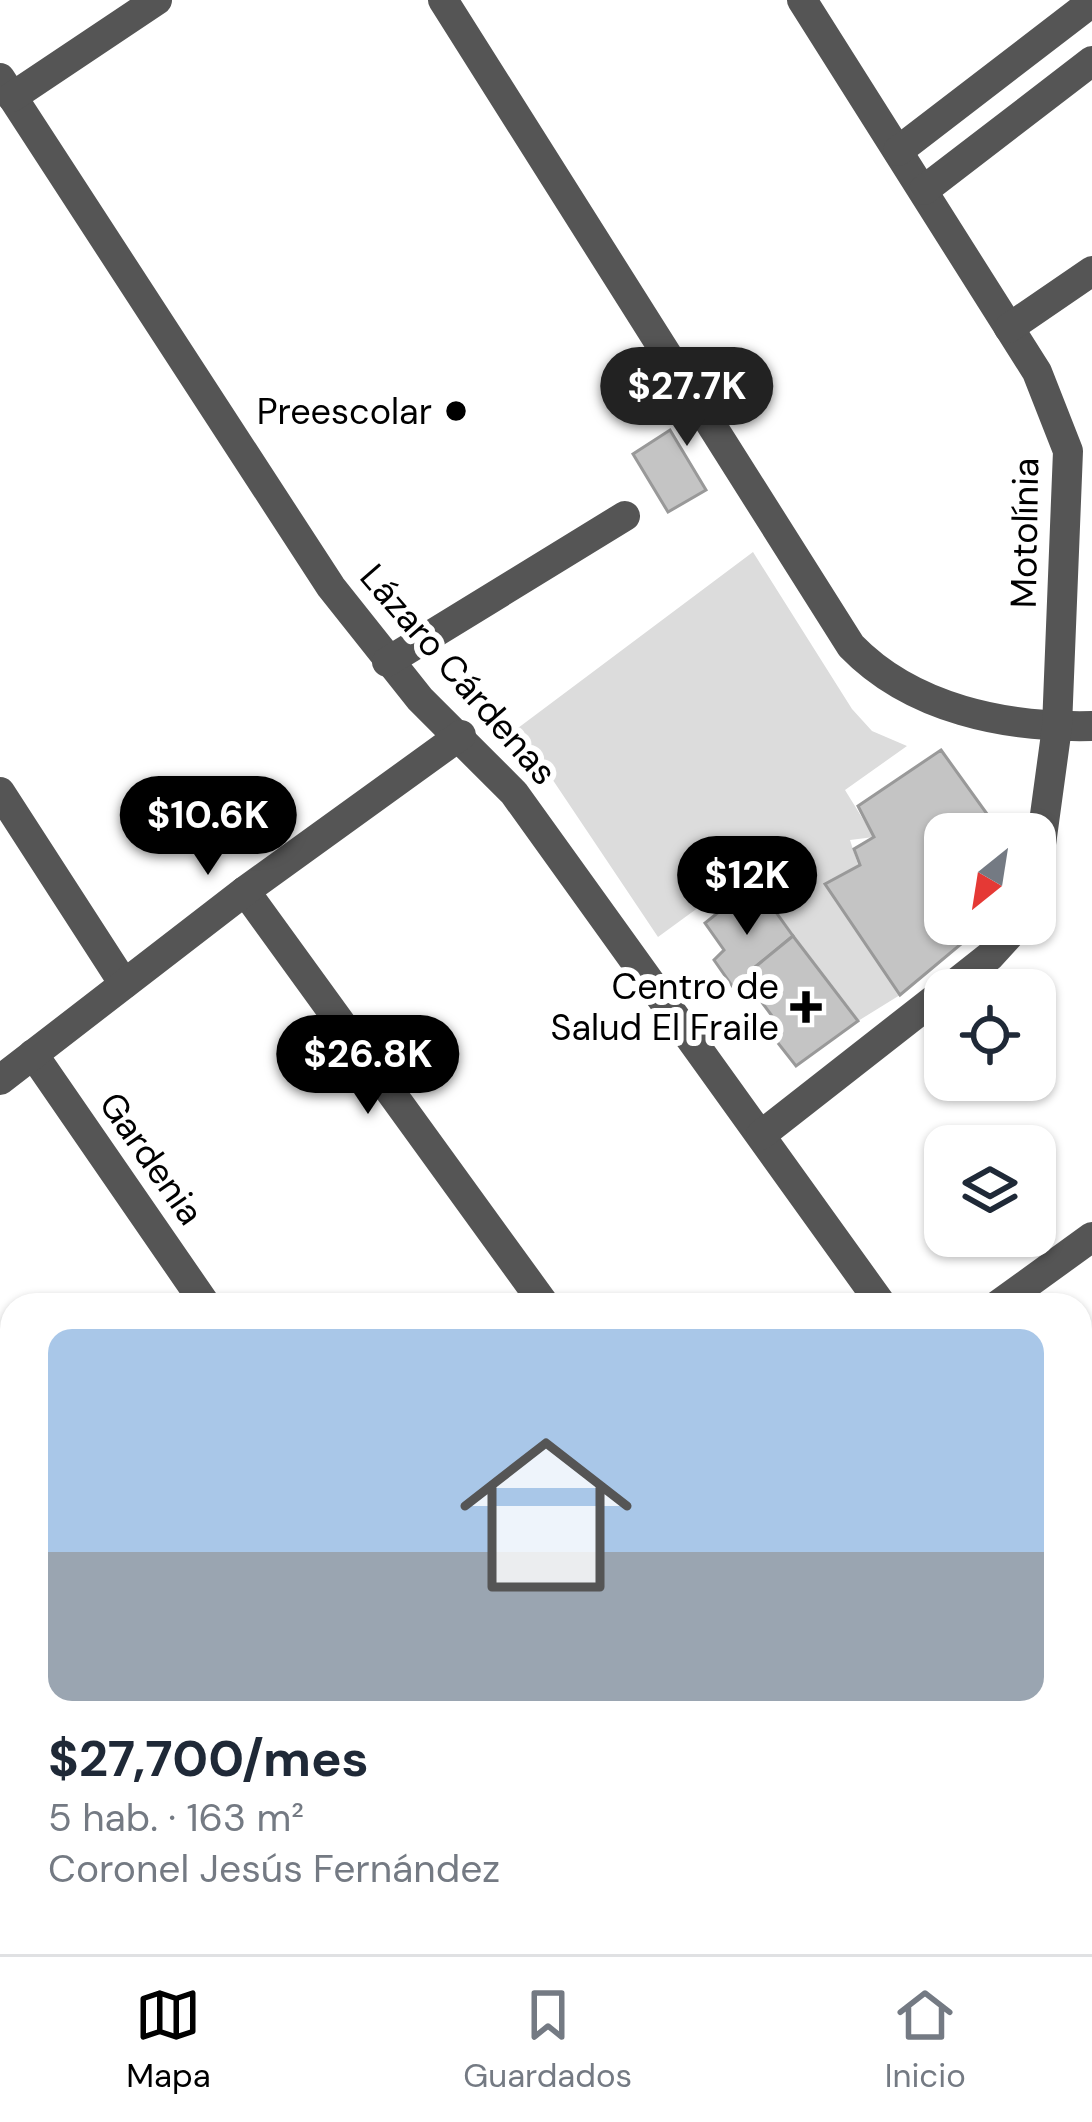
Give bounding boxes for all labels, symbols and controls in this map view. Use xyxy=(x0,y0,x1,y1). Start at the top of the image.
pin: $27.7K xyxy=(589,347,785,449)
text: $27.7K xyxy=(627,360,747,411)
place label: Preescolar xyxy=(257,388,432,435)
marker: Preescolar xyxy=(443,398,469,424)
street label: Motolínia xyxy=(1000,457,1049,609)
street label: Lázaro Cárdenas xyxy=(350,554,567,794)
pin: $10.6K xyxy=(110,776,306,878)
text: $10.6K xyxy=(147,789,269,840)
north arrow xyxy=(924,813,1056,945)
map controls xyxy=(924,813,1056,1257)
pin: $12K xyxy=(676,836,818,938)
text: $12K xyxy=(704,849,790,900)
place label: Centro de Salud El Fraile xyxy=(551,963,779,1051)
button: locate xyxy=(924,969,1056,1101)
marker: Centro de Salud El Fraile xyxy=(790,991,822,1023)
pin: $26.8K xyxy=(270,1015,466,1117)
text: $26.8K xyxy=(303,1028,433,1079)
street label: Gardenia xyxy=(89,1083,214,1234)
button: layers xyxy=(924,1125,1056,1257)
icon: home xyxy=(438,1407,654,1623)
text: $27,700/mes xyxy=(48,1725,369,1792)
text: 5 hab. · 163 m² xyxy=(48,1792,304,1843)
text: Coronel Jesús Fernández xyxy=(48,1843,500,1894)
tab: Mapa xyxy=(126,1982,211,2097)
tab: Guardados xyxy=(463,1982,632,2097)
tab: Inicio xyxy=(885,1982,966,2097)

